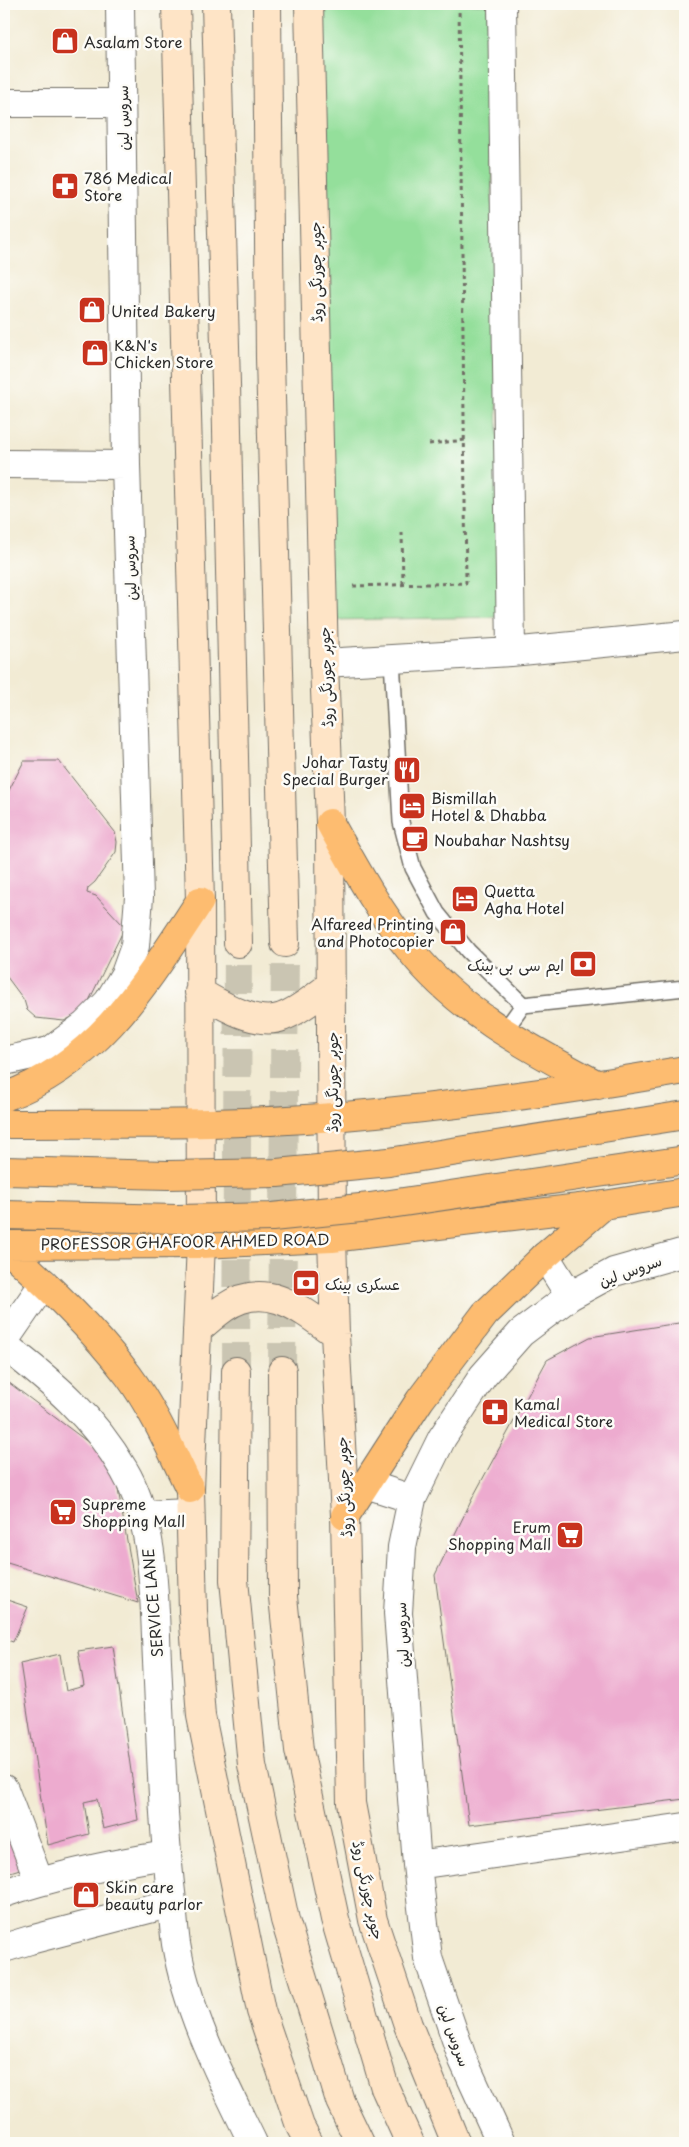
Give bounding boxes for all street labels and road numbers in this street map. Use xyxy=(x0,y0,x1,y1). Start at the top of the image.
street label: سروس لین xyxy=(110,85,134,151)
street label: جوہر چورنگی روڈ xyxy=(303,221,328,323)
street label: سروس لین xyxy=(116,535,142,601)
street label: جوہر چورنگی روڈ xyxy=(312,626,339,728)
street label: جوہر چورنگی روڈ xyxy=(320,1032,343,1132)
street label: PROFESSOR GHAFOOR AHMED ROAD xyxy=(40,1227,330,1255)
street label: سروس لین xyxy=(595,1248,665,1292)
street label: جوہر چورنگی روڈ xyxy=(329,1436,358,1538)
street label: SERVICE LANE xyxy=(136,1547,168,1659)
street label: سروس لین xyxy=(388,1602,414,1668)
street label: جوہر چورنگی روڈ xyxy=(346,1838,391,1942)
street label: سروس لین xyxy=(433,2000,477,2070)

